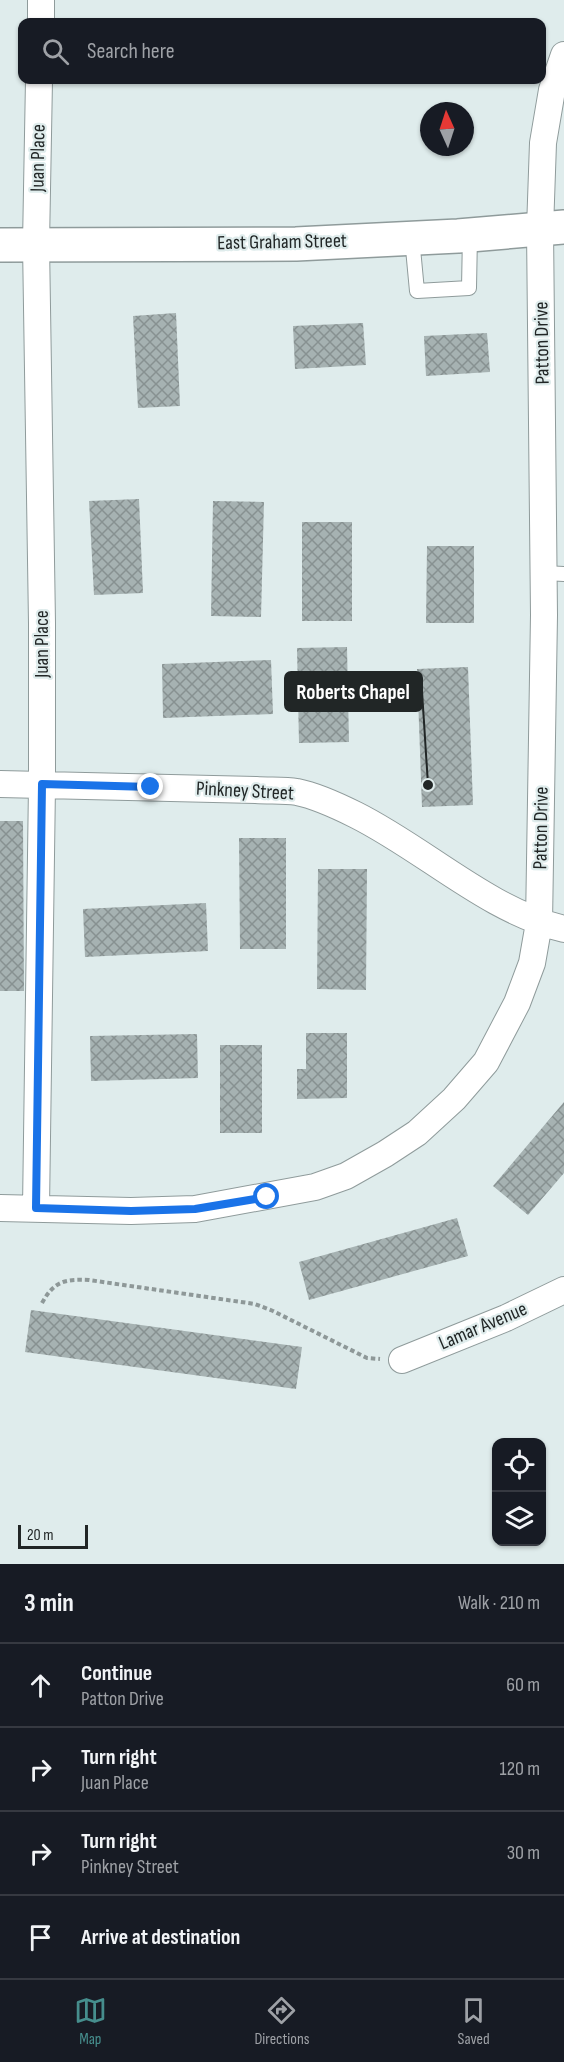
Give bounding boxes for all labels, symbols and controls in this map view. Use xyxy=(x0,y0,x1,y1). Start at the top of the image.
search box xyxy=(18,18,546,84)
icon: search xyxy=(39,35,72,68)
text: Search here xyxy=(87,38,174,65)
north arrow xyxy=(420,102,474,156)
street label: Juan Place xyxy=(25,124,51,193)
street label: East Graham Street xyxy=(217,229,347,255)
street label: Patton Drive xyxy=(529,301,555,385)
street label: Juan Place xyxy=(30,610,54,679)
callout: Roberts Chapel xyxy=(285,672,422,711)
text: Roberts Chapel xyxy=(296,680,410,705)
route end xyxy=(137,773,163,799)
street label: Pinkney Street xyxy=(195,776,295,806)
street label: Patton Drive xyxy=(528,786,554,870)
route start xyxy=(253,1183,279,1209)
street label: Lamar Avenue xyxy=(435,1297,531,1355)
map controls xyxy=(492,1438,546,1546)
button: locate xyxy=(492,1438,546,1492)
button: layers xyxy=(492,1492,546,1546)
scale bar xyxy=(18,1522,88,1550)
text: 20 m xyxy=(27,1526,54,1545)
text: 3 min xyxy=(24,1588,74,1619)
text: Walk · 210 m xyxy=(458,1591,540,1615)
text: Continue xyxy=(81,1660,152,1687)
icon: ahead xyxy=(24,1669,57,1702)
text: 60 m xyxy=(506,1673,540,1697)
text: Patton Drive xyxy=(81,1687,164,1711)
text: Turn right xyxy=(81,1744,157,1771)
icon: right xyxy=(24,1753,57,1786)
text: 120 m xyxy=(500,1757,540,1781)
text: Juan Place xyxy=(81,1771,149,1795)
text: Turn right xyxy=(81,1828,157,1855)
icon: right xyxy=(24,1837,57,1870)
text: 30 m xyxy=(507,1841,540,1865)
text: Pinkney Street xyxy=(81,1855,179,1879)
icon: arrive xyxy=(24,1921,57,1954)
text: Arrive at destination xyxy=(81,1924,240,1951)
tab: Map xyxy=(74,1994,107,2049)
tab: Directions xyxy=(254,1994,310,2049)
tab: Saved xyxy=(457,1994,490,2049)

